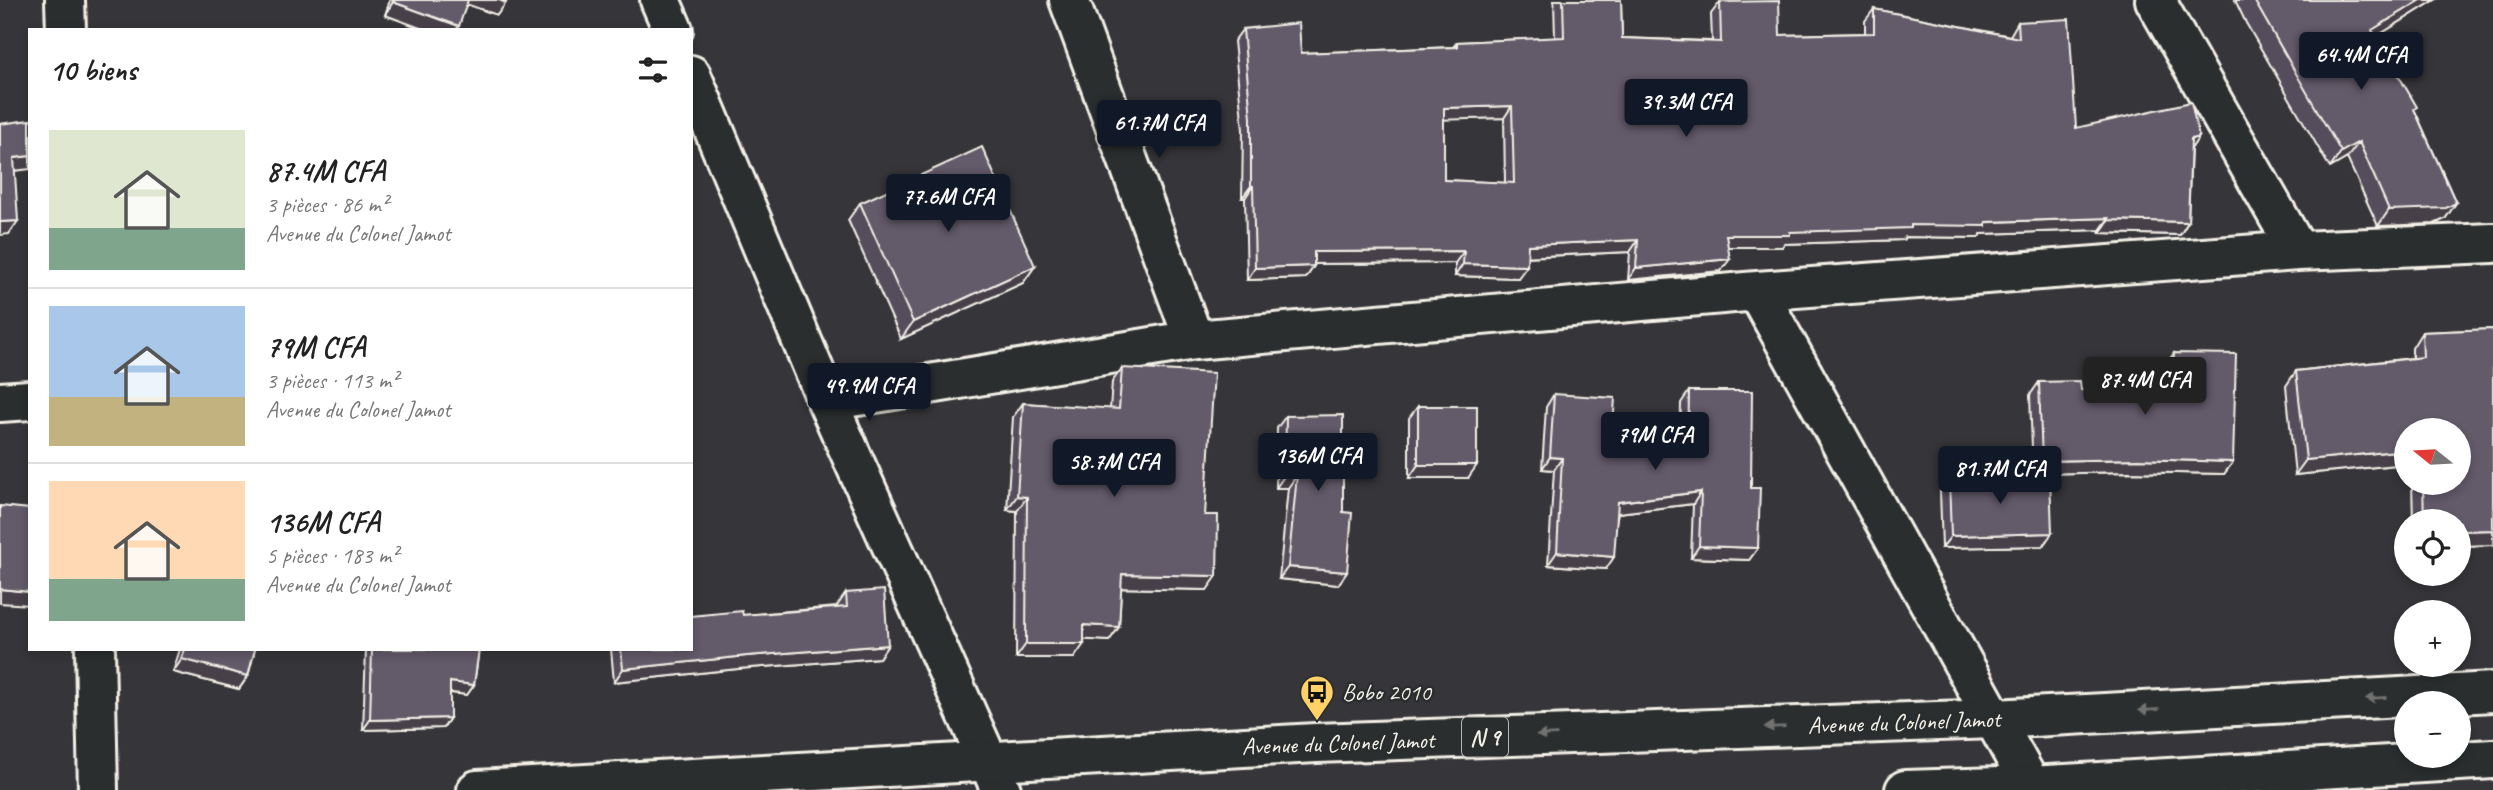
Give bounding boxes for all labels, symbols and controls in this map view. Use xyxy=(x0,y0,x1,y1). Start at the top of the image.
pin: 64.4M CFA xyxy=(2281,32,2441,92)
text: 64.4M CFA xyxy=(2315,40,2407,69)
text: 10 biens xyxy=(49,51,137,89)
icon: filters xyxy=(634,51,672,89)
pin: 39.3M CFA xyxy=(1606,80,1766,139)
text: 39.3M CFA xyxy=(1641,87,1731,116)
pin: 61.7M CFA xyxy=(1079,100,1239,160)
text: 61.7M CFA xyxy=(1113,108,1205,137)
text: 87.4M CFA xyxy=(266,152,385,190)
icon: home xyxy=(105,158,189,242)
pin: 77.6M CFA xyxy=(868,174,1028,234)
text: 77.6M CFA xyxy=(902,182,994,211)
text: 3 pièces · 86 m² xyxy=(266,190,388,219)
text: Avenue du Colonel Jamot xyxy=(266,219,451,248)
text: 79M CFA xyxy=(266,328,365,366)
icon: home xyxy=(105,334,189,418)
pin: 87.4M CFA xyxy=(2065,358,2225,417)
pin: 49.9M CFA xyxy=(789,364,949,423)
text: 87.4M CFA xyxy=(2099,365,2191,394)
text: 3 pièces · 113 m² xyxy=(266,366,398,395)
text: 49.9M CFA xyxy=(824,371,914,400)
text: Avenue du Colonel Jamot xyxy=(266,395,451,424)
pin: 79M CFA xyxy=(1590,412,1720,472)
north arrow xyxy=(2394,418,2471,495)
map controls xyxy=(2394,418,2471,768)
text: 79M CFA xyxy=(1617,420,1693,449)
pin: 136M CFA xyxy=(1246,434,1390,493)
pin: 58.7M CFA xyxy=(1034,440,1194,499)
text: 136M CFA xyxy=(1274,441,1362,470)
text: 58.7M CFA xyxy=(1069,447,1159,476)
pin: 81.7M CFA xyxy=(1920,447,2080,506)
text: 81.7M CFA xyxy=(1954,454,2046,483)
text: 136M CFA xyxy=(266,503,380,541)
icon: home xyxy=(105,509,189,593)
button: locate xyxy=(2394,509,2471,586)
text: 5 pièces · 183 m² xyxy=(266,541,398,570)
text: Avenue du Colonel Jamot xyxy=(266,570,451,599)
button: + xyxy=(2394,600,2471,677)
bus stop icon: Bobo 2010 xyxy=(1298,673,1336,722)
place label: Bobo 2010 xyxy=(1342,677,1433,707)
button: − xyxy=(2394,691,2471,768)
one-way arrow xyxy=(2365,693,2387,704)
street label: Avenue du Colonel Jamot xyxy=(1807,704,2003,740)
one-way arrow xyxy=(2138,705,2160,716)
road number: N 9 xyxy=(1462,718,1508,757)
one-way arrow xyxy=(1763,721,1785,732)
street label: Avenue du Colonel Jamot xyxy=(1241,725,1437,761)
one-way arrow xyxy=(1536,729,1558,740)

